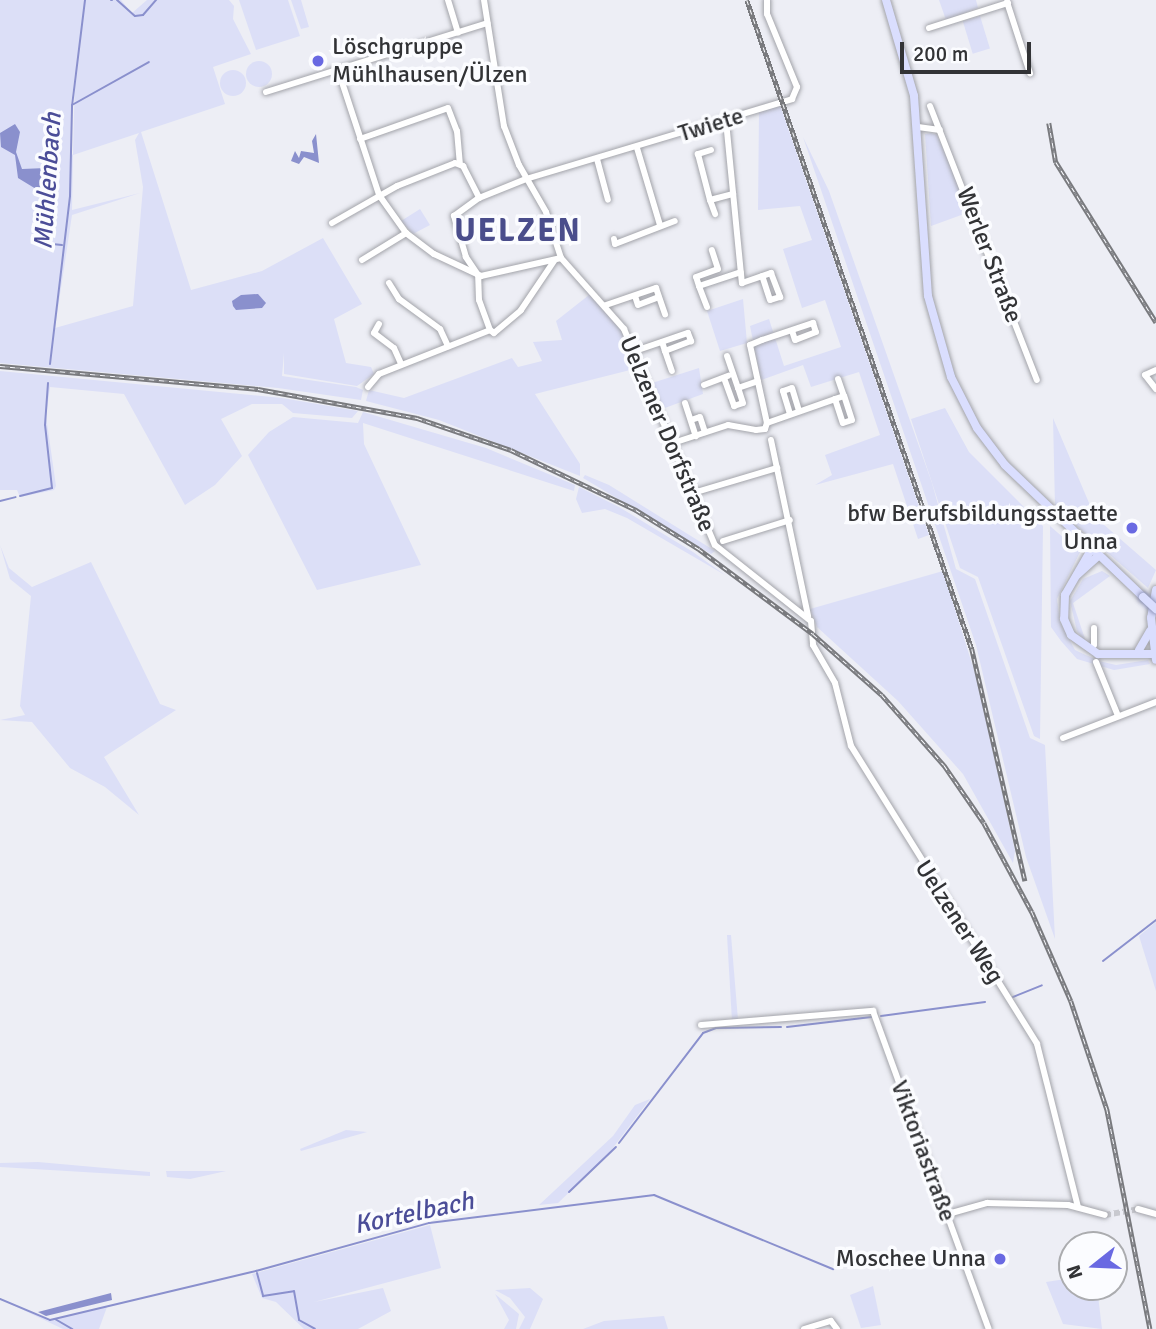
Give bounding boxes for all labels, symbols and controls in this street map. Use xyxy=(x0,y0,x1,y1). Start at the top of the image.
scale bar xyxy=(904,28,1035,72)
place label: Löschgruppe Mühlhausen/Ülzen xyxy=(332,33,528,89)
text: 200 m xyxy=(913,41,968,67)
marker: Löschgruppe Mühlhausen/Ülzen xyxy=(310,53,326,69)
street label: Twiete xyxy=(675,102,747,148)
water label: Mühlenbach xyxy=(29,112,69,250)
street label: Werler Straße xyxy=(950,183,1028,327)
district label: UELZEN xyxy=(455,212,581,250)
street label: Uelzener Dorfstraße xyxy=(613,332,721,536)
place label: bfw Berufsbildungsstaette Unna xyxy=(847,500,1118,556)
marker: bfw Berufsbildungsstaette Unna xyxy=(1124,520,1140,536)
street label: Uelzener Weg xyxy=(908,855,1010,989)
street label: Viktoriastraße xyxy=(884,1077,962,1225)
water label: Kortelbach xyxy=(351,1186,477,1242)
north arrow xyxy=(1058,1231,1128,1301)
place label: Moschee Unna xyxy=(836,1245,986,1273)
marker: Moschee Unna xyxy=(992,1251,1008,1267)
text: N xyxy=(1061,1262,1088,1282)

